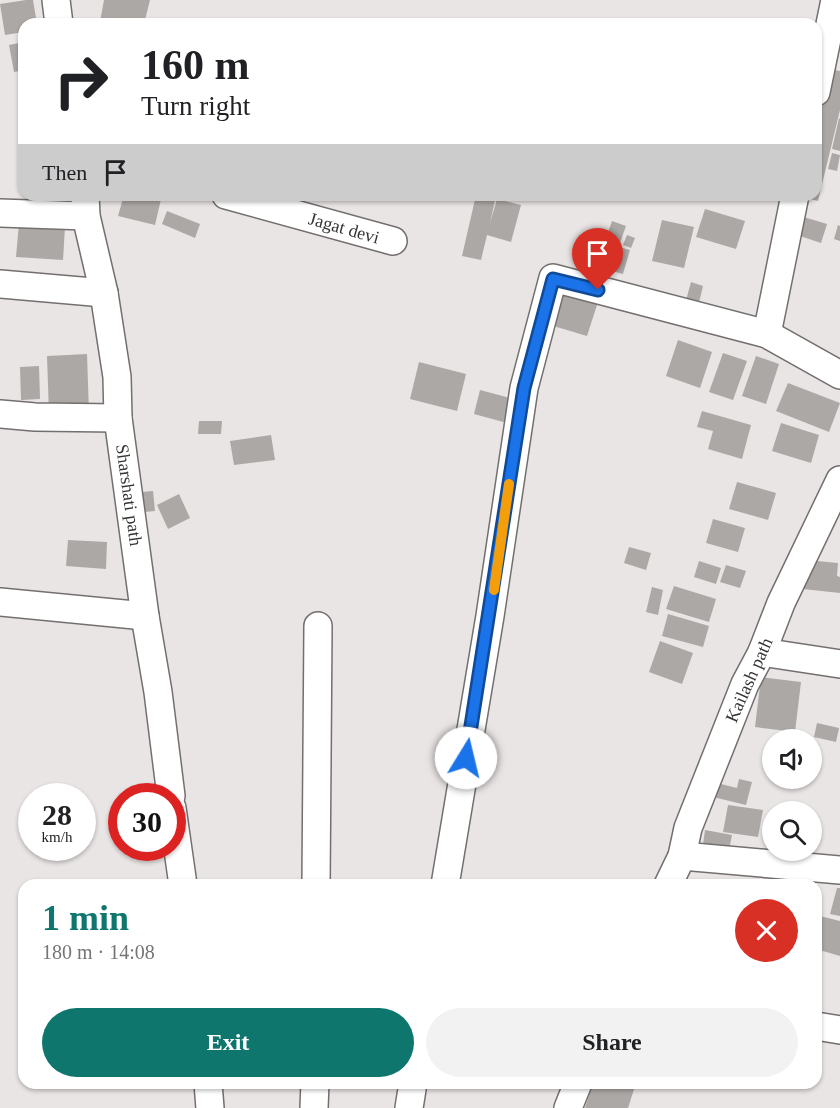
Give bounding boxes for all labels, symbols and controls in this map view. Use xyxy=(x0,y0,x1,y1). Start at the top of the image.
icon: right xyxy=(42,42,120,120)
text: 160 m xyxy=(141,42,250,88)
text: Turn right xyxy=(141,91,250,121)
icon: arrive xyxy=(99,156,132,189)
text: Then xyxy=(42,160,87,185)
street label: Jagat devi xyxy=(306,208,382,248)
pin xyxy=(572,228,623,290)
icon: arrive xyxy=(581,237,614,270)
street label: Sharshati path xyxy=(112,443,146,547)
street label: Kailash path xyxy=(721,635,777,725)
position arrow xyxy=(434,726,498,790)
map controls xyxy=(762,729,822,861)
button: sound xyxy=(762,729,822,789)
speed limit sign: 30 xyxy=(108,783,186,861)
text: 28 xyxy=(42,798,72,831)
button: search xyxy=(762,801,822,861)
text: km/h xyxy=(42,829,72,845)
text: 1 min xyxy=(42,898,129,938)
button: close xyxy=(735,899,798,962)
text: 180 m · 14:08 xyxy=(42,941,155,963)
button: Exit xyxy=(42,1008,414,1077)
button: Share xyxy=(426,1008,798,1077)

